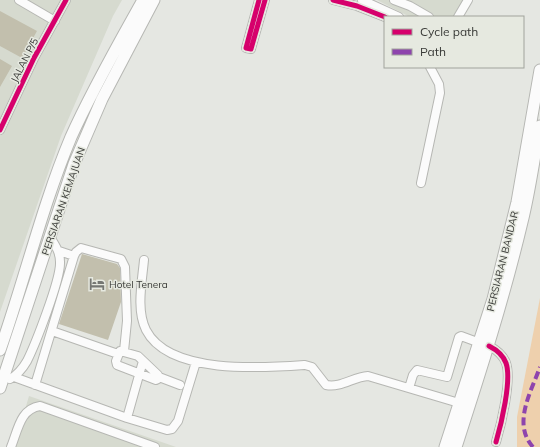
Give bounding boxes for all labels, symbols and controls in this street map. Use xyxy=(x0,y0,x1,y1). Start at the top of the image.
legend xyxy=(384,16,524,68)
text: Cycle path xyxy=(420,24,478,39)
street label: JALAN P/5 xyxy=(8,36,41,85)
text: Path xyxy=(420,44,446,59)
street label: PERSIARAN KEMAJUAN xyxy=(39,145,88,257)
street label: PERSIARAN BANDAR xyxy=(484,210,521,313)
hotel icon: Hotel Tenera xyxy=(88,275,106,293)
place label: Hotel Tenera xyxy=(109,278,168,291)

